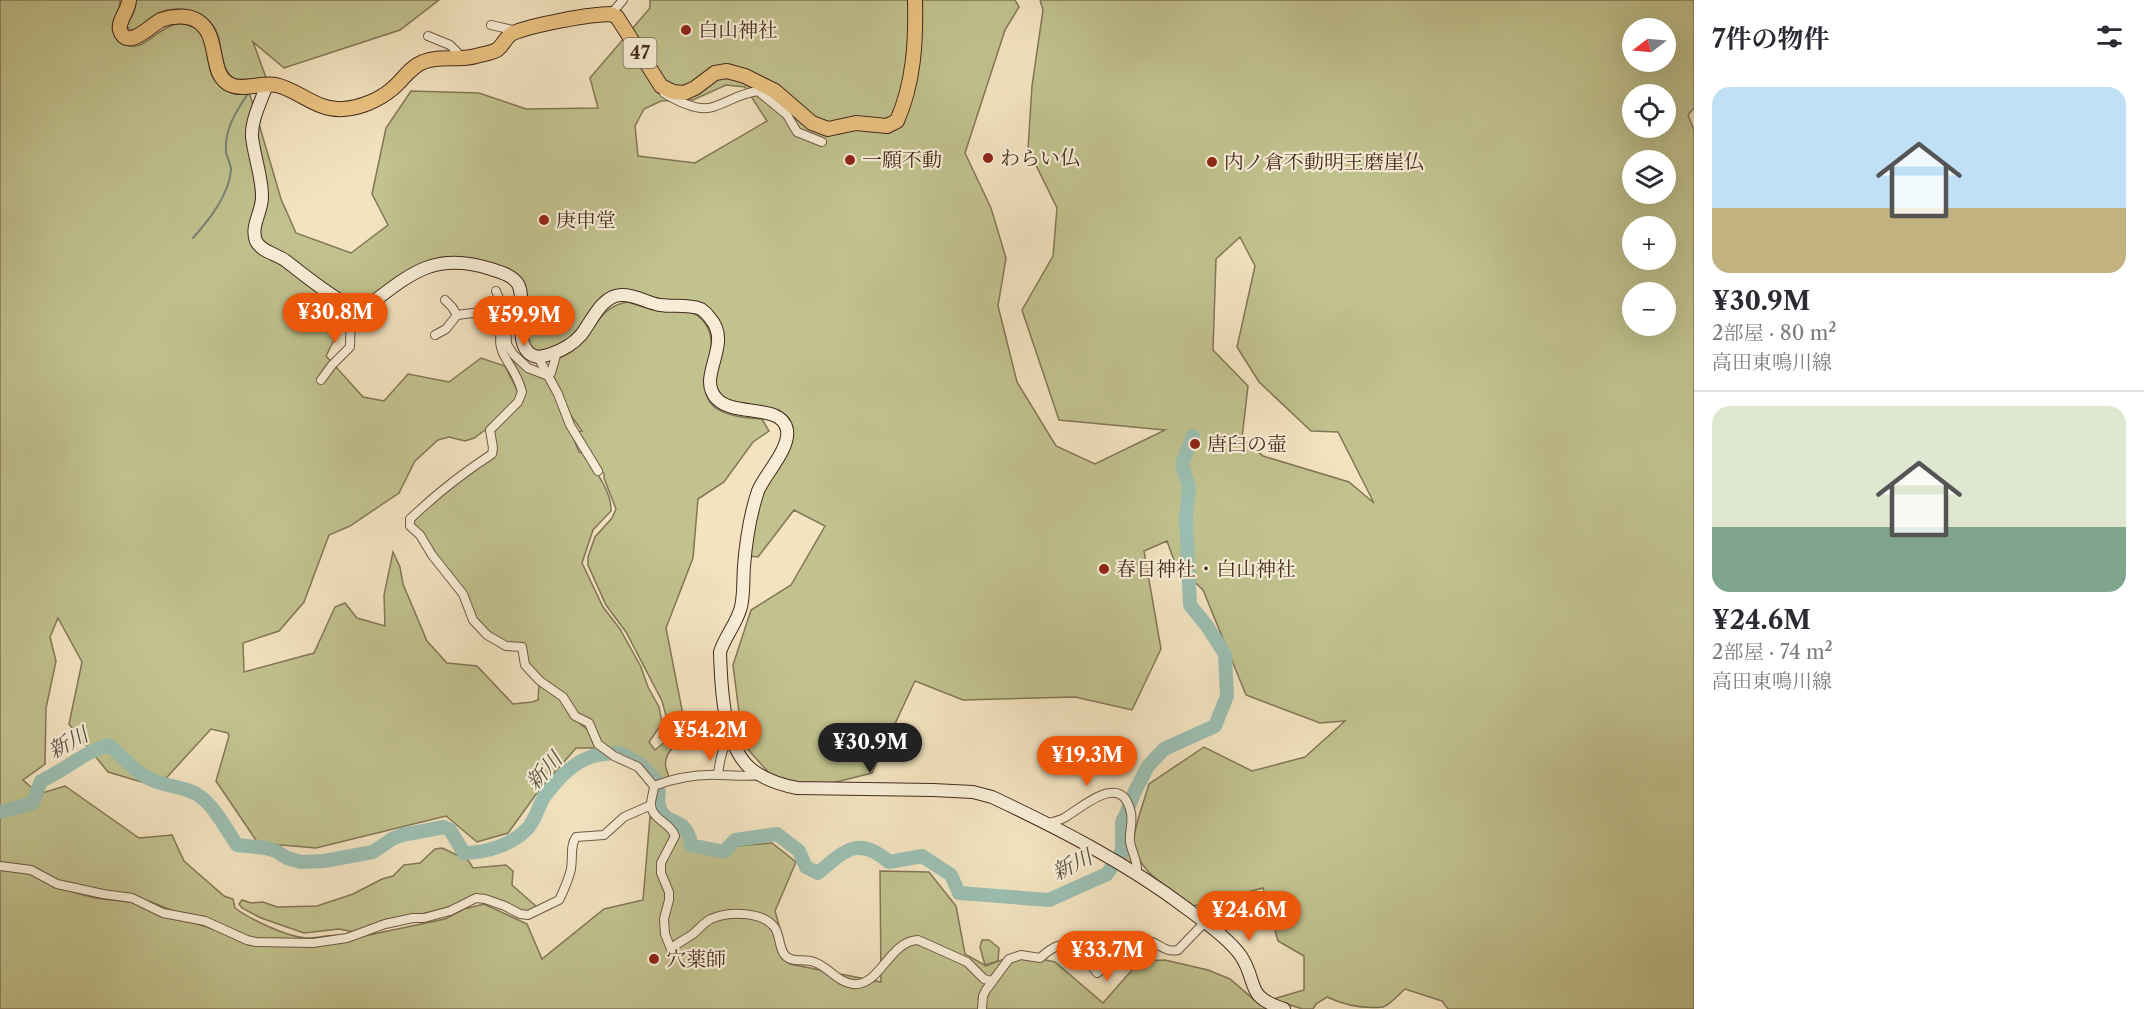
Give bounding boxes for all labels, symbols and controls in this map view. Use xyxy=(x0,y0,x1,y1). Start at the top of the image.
place label: 白山神社 xyxy=(698,18,778,42)
north arrow xyxy=(1622,18,1676,72)
map controls xyxy=(1622,18,1676,336)
icon: filters xyxy=(2093,20,2126,53)
marker: 白山神社 xyxy=(679,23,693,37)
text: 7件の物件 xyxy=(1712,23,1830,55)
road number: 47 xyxy=(624,38,656,68)
button: locate xyxy=(1622,84,1676,138)
icon: home xyxy=(1865,126,1973,234)
place label: わらい仏 xyxy=(1000,146,1080,170)
place label: 一願不動 xyxy=(862,148,942,172)
place label: 内ノ倉不動明王磨崖仏 xyxy=(1224,150,1424,174)
button: layers xyxy=(1622,150,1676,204)
marker: わらい仏 xyxy=(981,151,995,165)
marker: 一願不動 xyxy=(843,153,857,167)
marker: 内ノ倉不動明王磨崖仏 xyxy=(1205,155,1219,169)
place label: 庚申堂 xyxy=(556,208,616,232)
marker: 庚申堂 xyxy=(537,213,551,227)
button: + xyxy=(1622,216,1676,270)
button: − xyxy=(1622,282,1676,336)
text: ¥30.9M xyxy=(1712,285,1810,317)
pin: ¥30.8M xyxy=(286,293,384,344)
pin: ¥59.9M xyxy=(475,296,573,347)
text: ¥30.8M xyxy=(297,300,373,324)
text: ¥59.9M xyxy=(487,303,561,327)
text: 2部屋 · 80 m² xyxy=(1712,321,1836,345)
text: 高田東鳴川線 xyxy=(1712,350,1832,374)
place label: 唐臼の壷 xyxy=(1207,432,1287,456)
marker: 唐臼の壷 xyxy=(1188,437,1202,451)
icon: home xyxy=(1865,445,1973,553)
place label: 春日神社・白山神社 xyxy=(1116,557,1296,581)
marker: 春日神社・白山神社 xyxy=(1097,562,1111,576)
text: ¥24.6M xyxy=(1712,604,1811,636)
text: 2部屋 · 74 m² xyxy=(1712,640,1833,664)
text: 高田東鳴川線 xyxy=(1712,669,1832,693)
pin: ¥54.2M xyxy=(661,711,759,762)
text: ¥54.2M xyxy=(672,718,748,742)
water label: 新川 xyxy=(43,721,94,763)
pin: ¥30.9M xyxy=(821,723,919,774)
text: ¥30.9M xyxy=(832,730,908,754)
pin: ¥19.3M xyxy=(1038,736,1136,787)
text: ¥19.3M xyxy=(1051,743,1123,767)
water label: 新川 xyxy=(520,745,568,795)
water label: 新川 xyxy=(1047,843,1098,885)
pin: ¥24.6M xyxy=(1200,891,1298,942)
text: ¥24.6M xyxy=(1211,898,1287,922)
pin: ¥33.7M xyxy=(1058,931,1156,982)
text: ¥33.7M xyxy=(1070,938,1144,962)
place label: 穴薬師 xyxy=(666,947,726,971)
marker: 穴薬師 xyxy=(647,952,661,966)

